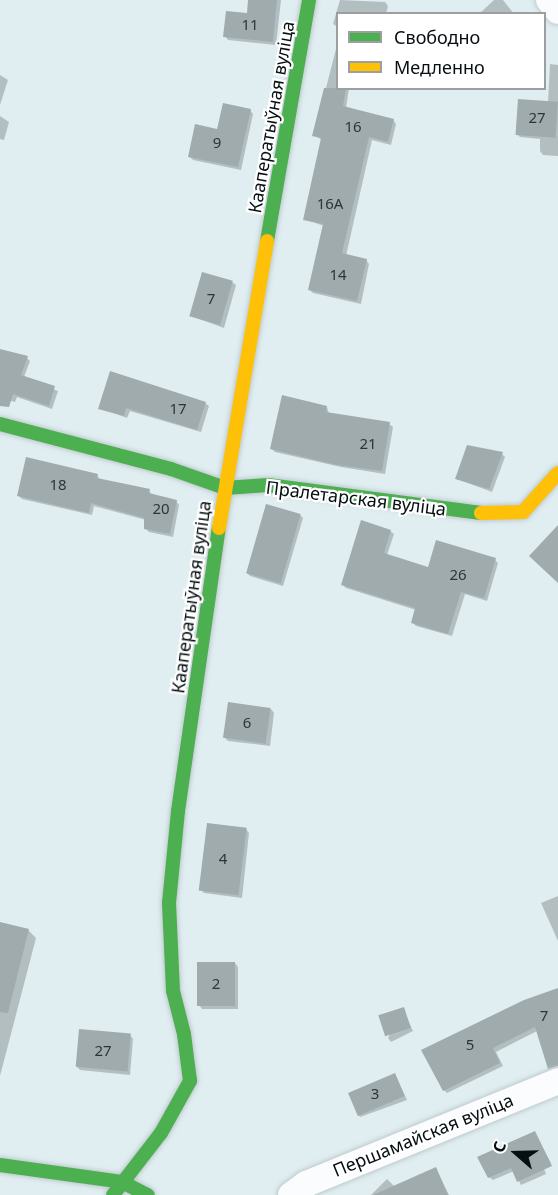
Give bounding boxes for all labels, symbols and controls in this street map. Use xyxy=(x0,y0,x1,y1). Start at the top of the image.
legend xyxy=(336,12,546,90)
house number: 11 xyxy=(241,16,259,34)
street label: Кааператыўная вуліца xyxy=(243,19,299,215)
text: Свободно xyxy=(394,25,480,49)
text: Медленно xyxy=(394,55,485,79)
house number: 27 xyxy=(528,109,546,127)
house number: 16 xyxy=(344,118,362,136)
house number: 9 xyxy=(213,134,221,152)
house number: 16А xyxy=(317,195,343,213)
house number: 14 xyxy=(329,266,347,284)
house number: 7 xyxy=(207,290,215,308)
house number: 17 xyxy=(169,400,187,418)
house number: 21 xyxy=(359,435,377,453)
house number: 18 xyxy=(49,476,67,494)
street label: Пралетарская вуліца xyxy=(265,476,447,520)
street label: Кааператыўная вуліца xyxy=(167,499,215,695)
house number: 20 xyxy=(152,500,170,518)
house number: 26 xyxy=(449,566,467,584)
house number: 6 xyxy=(243,714,251,732)
house number: 4 xyxy=(219,850,227,868)
house number: 2 xyxy=(212,975,220,993)
house number: 7 xyxy=(540,1007,548,1025)
house number: 5 xyxy=(466,1036,474,1054)
house number: 27 xyxy=(94,1042,112,1060)
house number: 3 xyxy=(371,1085,379,1103)
street label: Першамайская вуліца xyxy=(330,1089,516,1181)
north arrow xyxy=(486,1123,546,1183)
text: С xyxy=(487,1138,511,1155)

